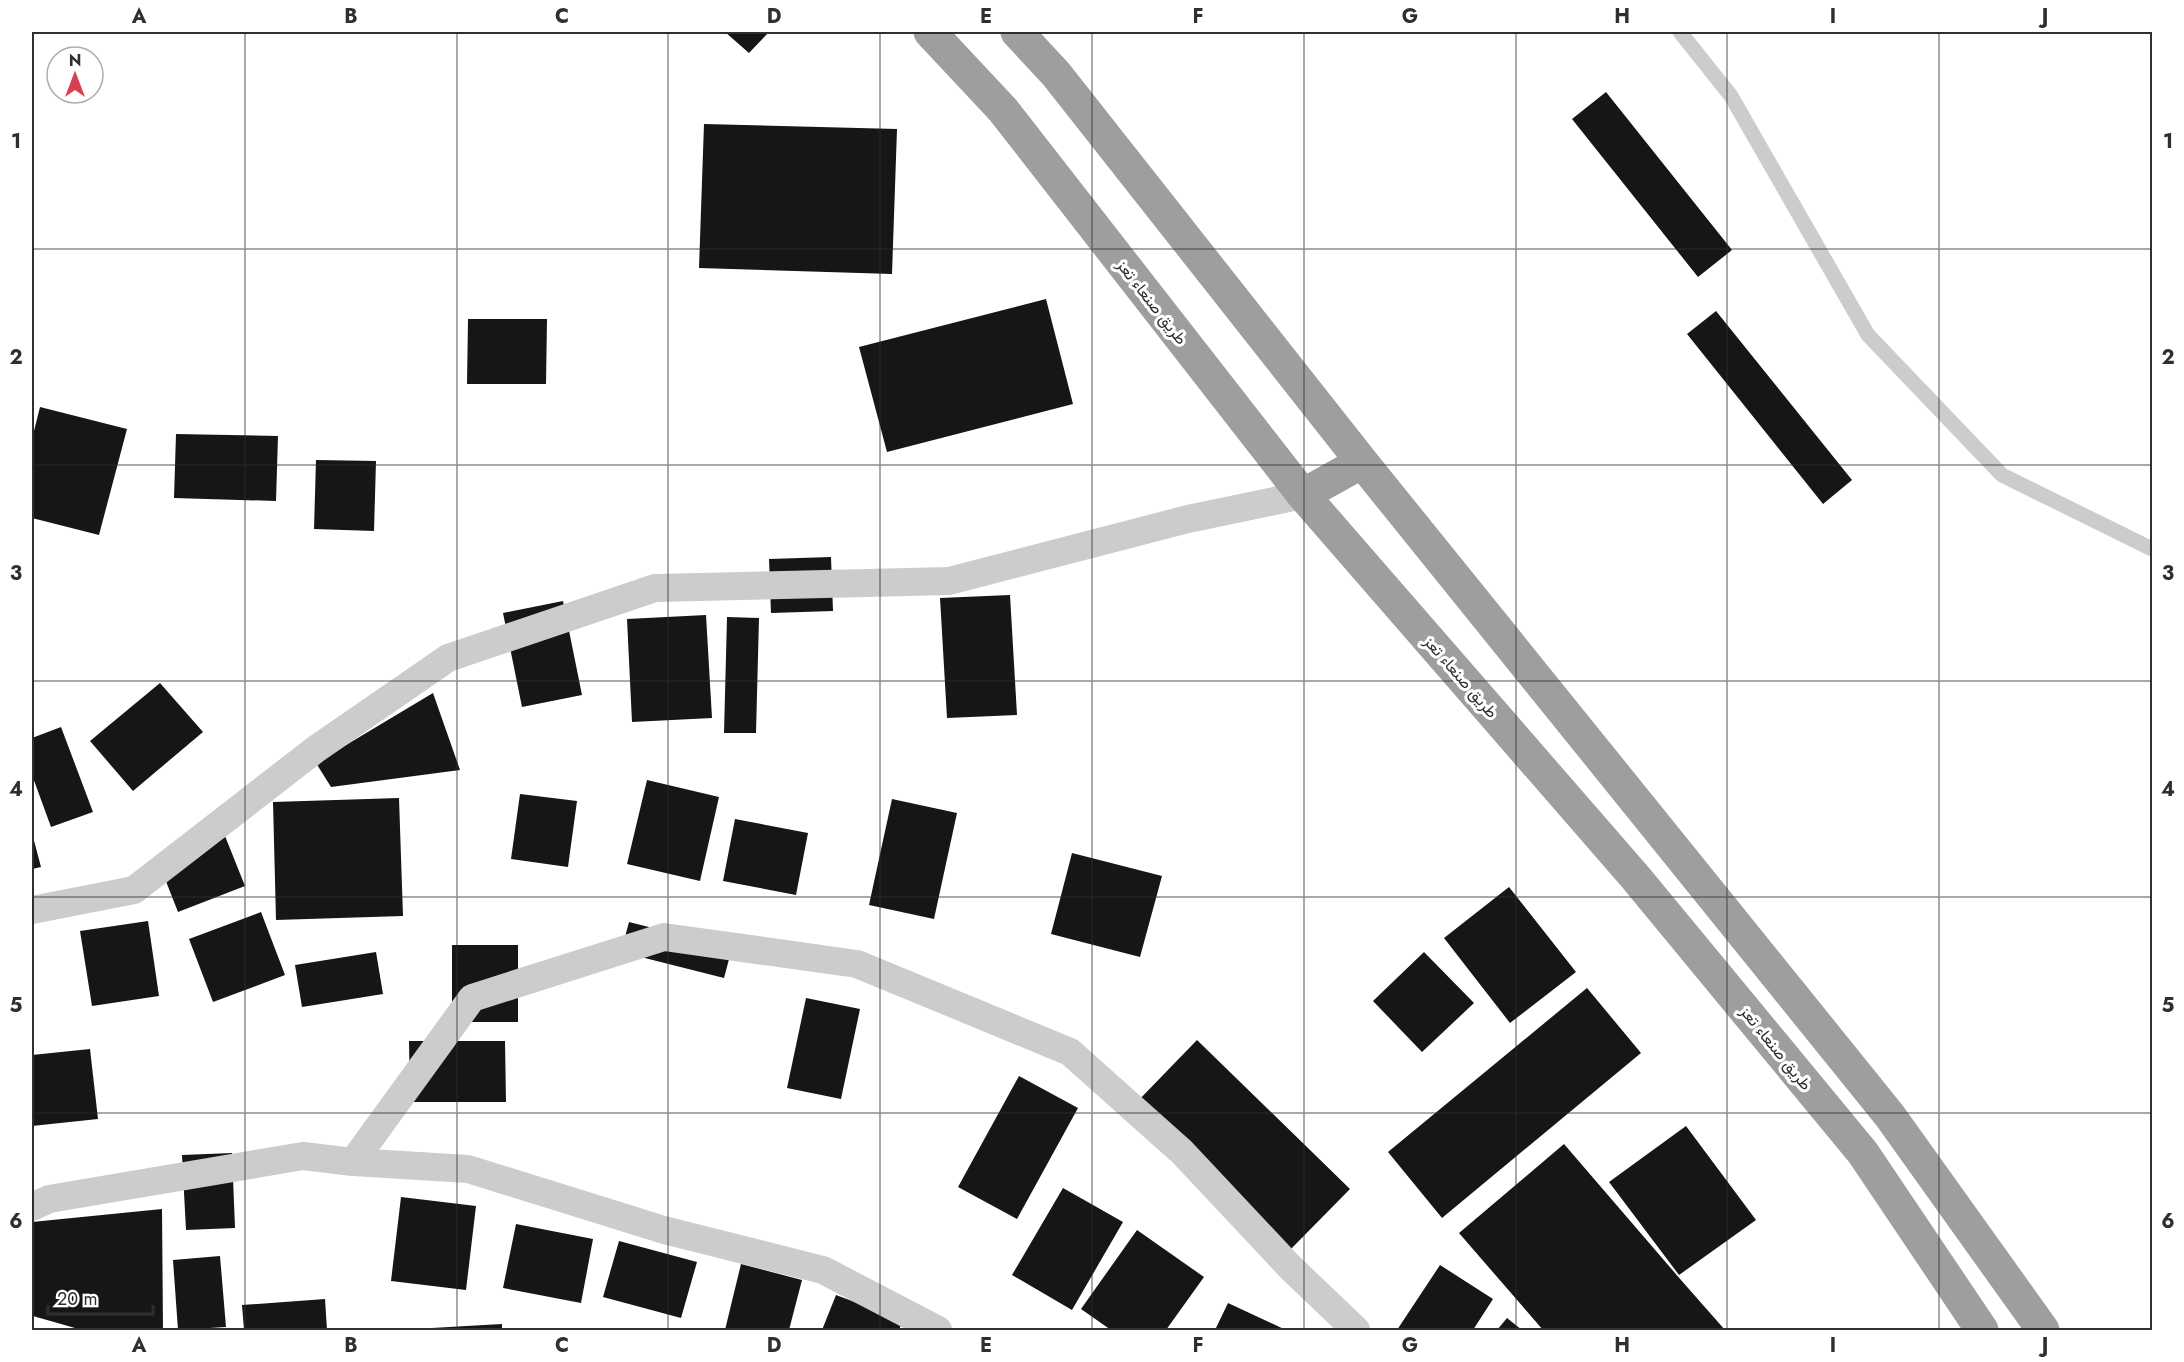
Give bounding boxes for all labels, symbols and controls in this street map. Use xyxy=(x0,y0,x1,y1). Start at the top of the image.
text: A xyxy=(131,2,147,31)
text: B xyxy=(344,2,358,31)
text: C xyxy=(555,2,569,31)
text: D xyxy=(767,2,781,31)
text: E xyxy=(980,2,992,31)
text: F xyxy=(1192,2,1204,31)
text: G xyxy=(1402,2,1418,31)
text: H xyxy=(1614,2,1630,31)
text: I xyxy=(1830,2,1836,31)
text: J xyxy=(2038,2,2048,31)
north arrow xyxy=(45,45,105,105)
text: N xyxy=(69,49,81,72)
text: 1 xyxy=(11,127,21,156)
text: 1 xyxy=(2163,127,2173,156)
street label: طريق صنعاء تعز xyxy=(1111,254,1193,349)
text: 2 xyxy=(9,343,23,372)
text: 2 xyxy=(2161,343,2175,372)
text: 3 xyxy=(10,559,22,588)
text: 3 xyxy=(2162,559,2174,588)
street label: طريق صنعاء تعز xyxy=(1418,630,1503,723)
text: 4 xyxy=(9,775,23,804)
text: 4 xyxy=(2161,775,2175,804)
text: 5 xyxy=(10,991,23,1020)
text: 5 xyxy=(2162,991,2175,1020)
street label: طريق صنعاء تعز xyxy=(1734,1000,1817,1095)
text: 6 xyxy=(9,1207,23,1236)
text: 6 xyxy=(2161,1207,2175,1236)
scale bar xyxy=(48,1278,153,1316)
text: 20 m xyxy=(57,1286,97,1312)
text: A xyxy=(131,1331,147,1360)
text: B xyxy=(344,1331,358,1360)
text: C xyxy=(555,1331,569,1360)
text: D xyxy=(767,1331,781,1360)
text: E xyxy=(980,1331,992,1360)
text: F xyxy=(1192,1331,1204,1360)
text: G xyxy=(1402,1331,1418,1360)
text: H xyxy=(1614,1331,1630,1360)
text: I xyxy=(1830,1331,1836,1360)
text: J xyxy=(2038,1331,2048,1360)

